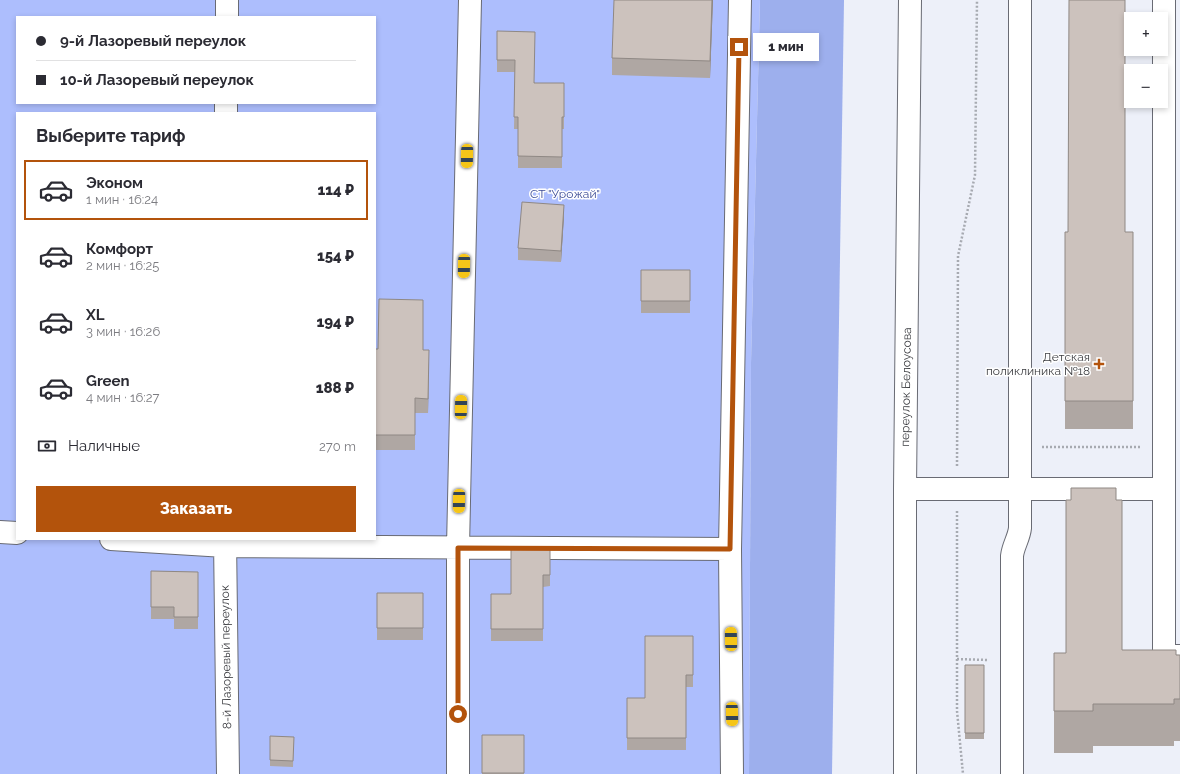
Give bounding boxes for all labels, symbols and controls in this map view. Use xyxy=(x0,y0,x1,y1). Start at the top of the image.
map controls xyxy=(1124,12,1168,108)
button: + xyxy=(1124,12,1168,56)
text: 9-й Лазоревый переулок xyxy=(60,32,246,50)
callout: 1 мин xyxy=(753,33,819,61)
route end xyxy=(730,38,748,56)
text: 1 мин xyxy=(768,39,804,54)
button: − xyxy=(1124,64,1168,108)
text: 10-й Лазоревый переулок xyxy=(60,71,254,89)
text: Выберите тариф xyxy=(36,125,186,146)
car xyxy=(461,144,473,168)
icon: car xyxy=(38,172,74,208)
text: Эконом xyxy=(86,174,143,192)
text: 114 ₽ xyxy=(317,181,354,199)
park label: СТ "Урожай" xyxy=(530,187,600,201)
text: 1 мин · 16:24 xyxy=(86,192,158,207)
icon: car xyxy=(38,238,74,274)
text: Комфорт xyxy=(86,240,153,258)
text: 154 ₽ xyxy=(317,247,354,265)
car xyxy=(458,254,470,278)
text: 2 мин · 16:25 xyxy=(86,258,159,273)
icon: car xyxy=(38,304,74,340)
text: XL xyxy=(86,306,104,324)
text: 194 ₽ xyxy=(316,313,354,331)
text: 3 мин · 16:26 xyxy=(86,324,160,339)
street label: переулок Белоусова xyxy=(898,327,914,447)
place label: Детская поликлиника №18 xyxy=(986,350,1090,378)
marker: Детская поликлиника №18 xyxy=(1093,358,1105,370)
icon: car xyxy=(38,370,74,406)
text: Green xyxy=(86,372,130,390)
text: 188 ₽ xyxy=(316,379,354,397)
text: 4 мин · 16:27 xyxy=(86,390,160,405)
car xyxy=(455,395,467,419)
icon: cash xyxy=(36,435,58,457)
text: Наличные xyxy=(68,437,140,455)
text: 270 m xyxy=(319,439,356,454)
button: Заказать xyxy=(36,486,356,532)
car xyxy=(453,489,465,513)
street label: 8-й Лазоревый переулок xyxy=(218,585,234,729)
car xyxy=(725,627,737,651)
car xyxy=(726,702,738,726)
route start xyxy=(449,705,467,723)

